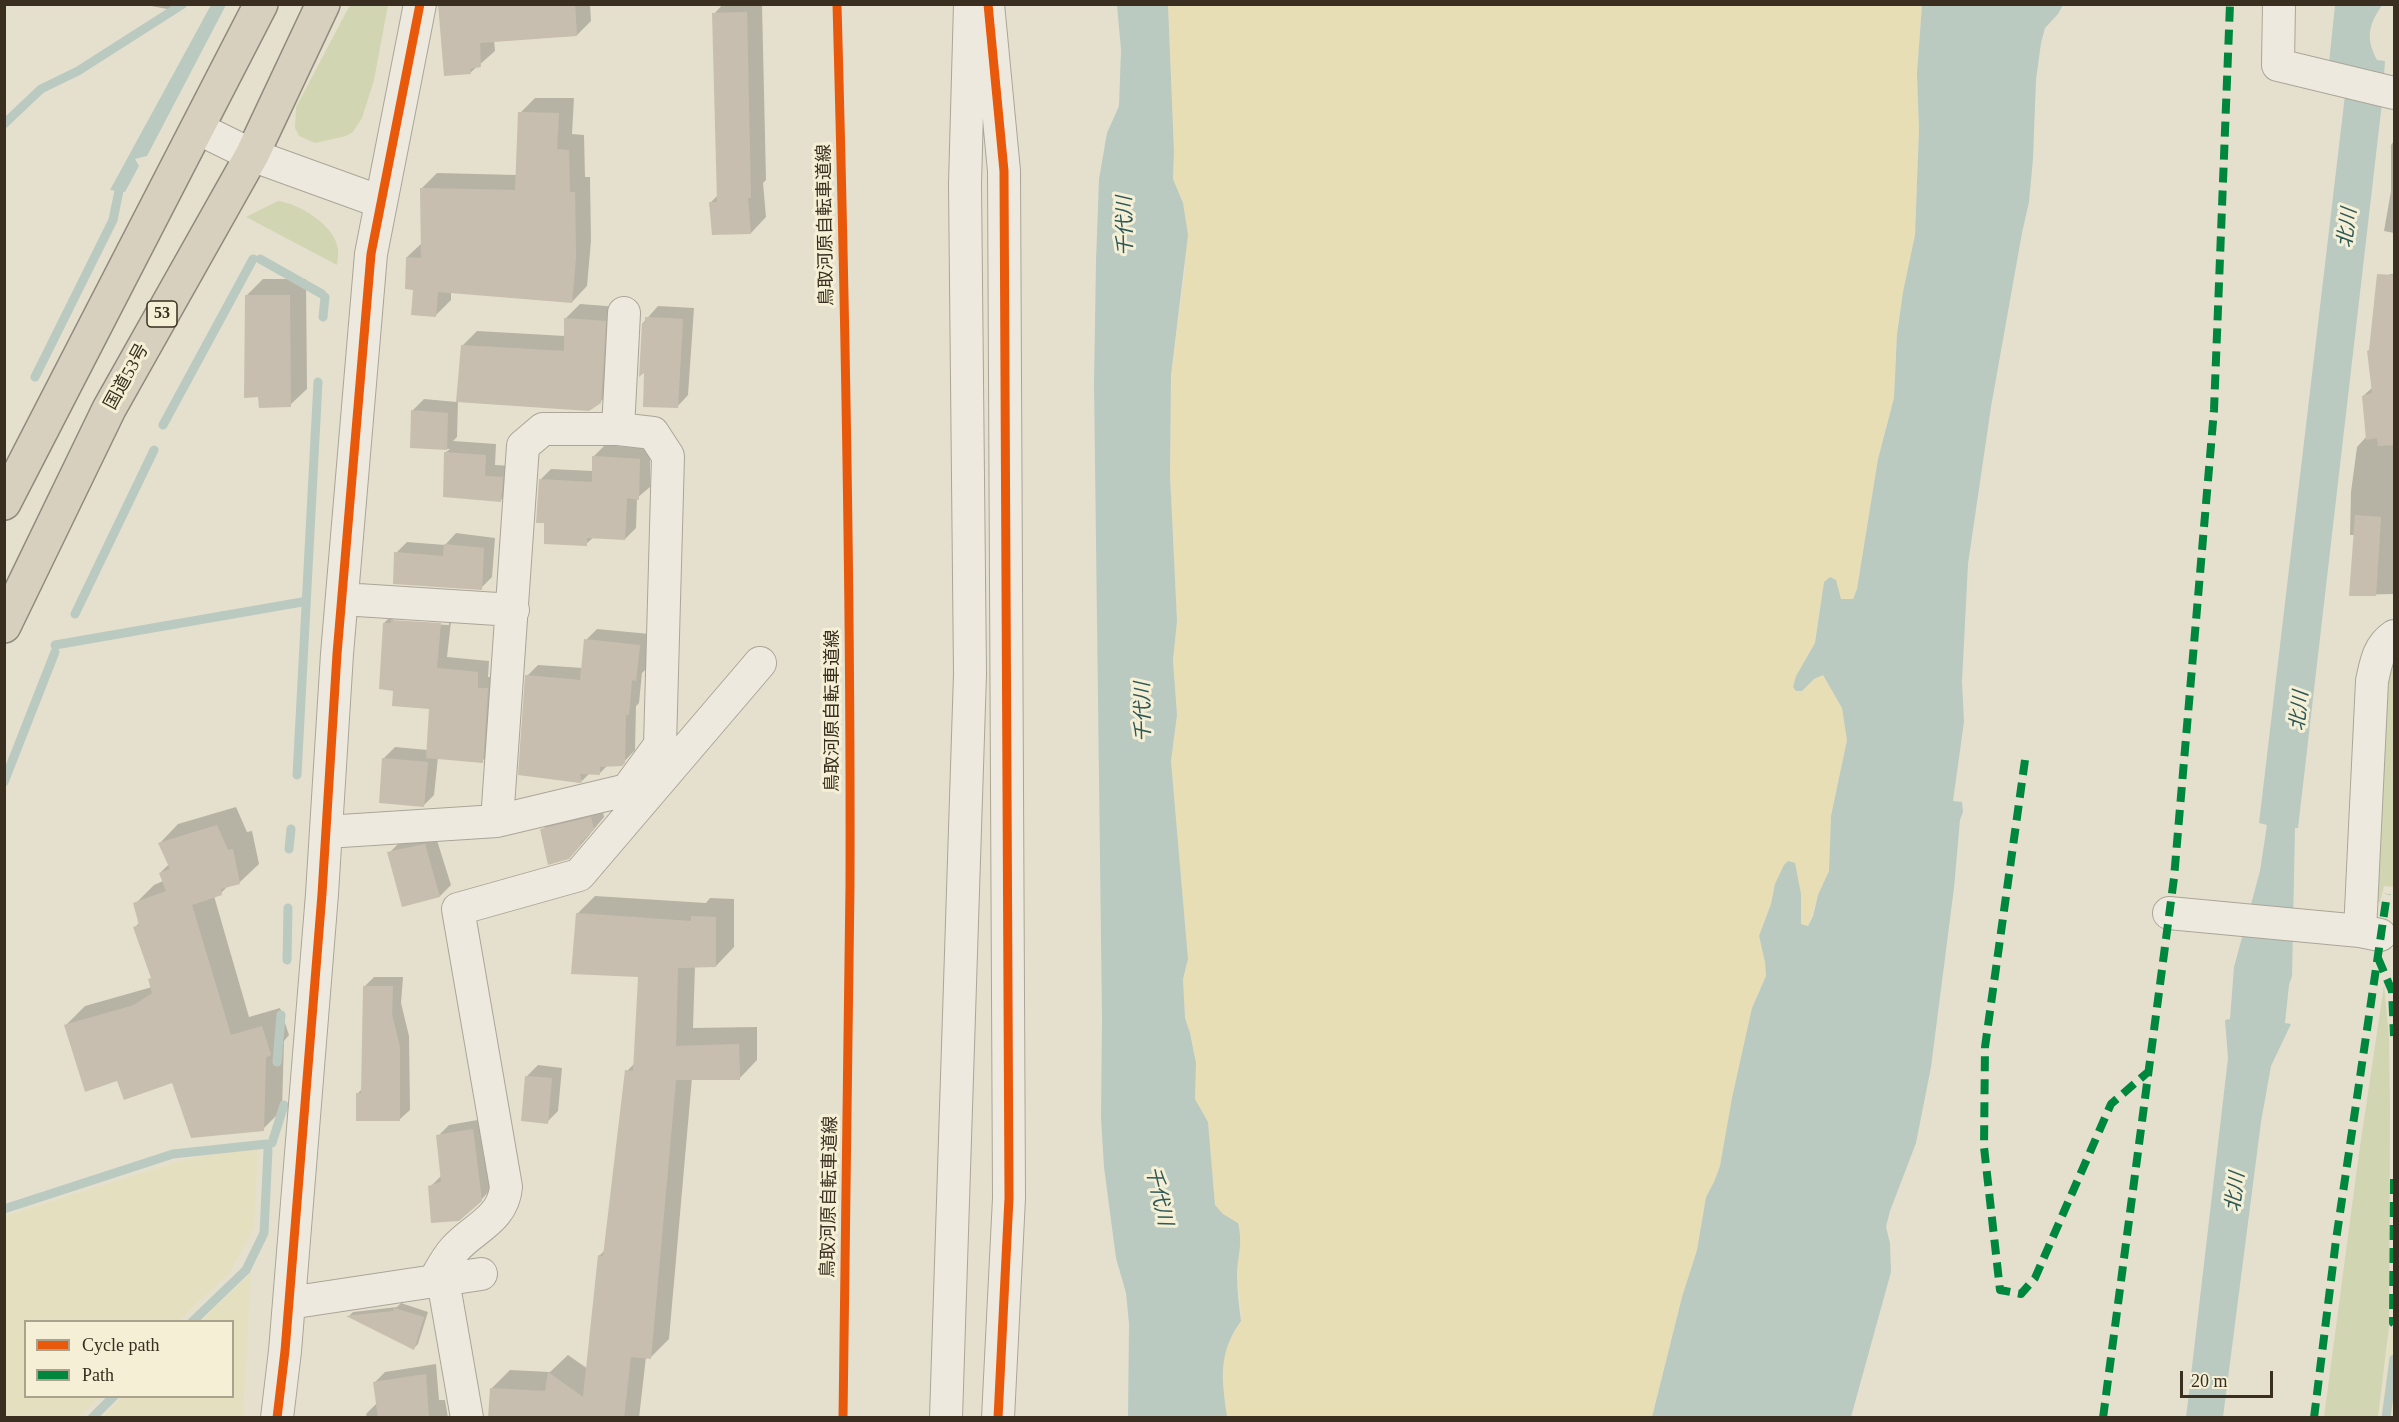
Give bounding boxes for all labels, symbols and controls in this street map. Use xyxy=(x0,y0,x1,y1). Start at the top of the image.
street label: 鳥取河原自転車道線 xyxy=(814,144,838,306)
water label: 千代川 xyxy=(1113,196,1139,256)
water label: 北川 xyxy=(2334,207,2362,249)
road number: 53 xyxy=(147,301,177,327)
street label: 国道53号 xyxy=(100,340,154,414)
street label: 鳥取河原自転車道線 xyxy=(822,630,844,792)
water label: 千代川 xyxy=(1131,682,1157,742)
water label: 北川 xyxy=(2286,690,2314,732)
street label: 鳥取河原自転車道線 xyxy=(818,1116,842,1278)
water label: 千代川 xyxy=(1140,1164,1176,1228)
water label: 北川 xyxy=(2222,1171,2250,1213)
legend xyxy=(24,1320,234,1398)
text: Cycle path xyxy=(82,1335,159,1355)
scale bar xyxy=(2183,1359,2276,1397)
text: Path xyxy=(82,1365,114,1385)
text: 20 m xyxy=(2191,1371,2228,1391)

